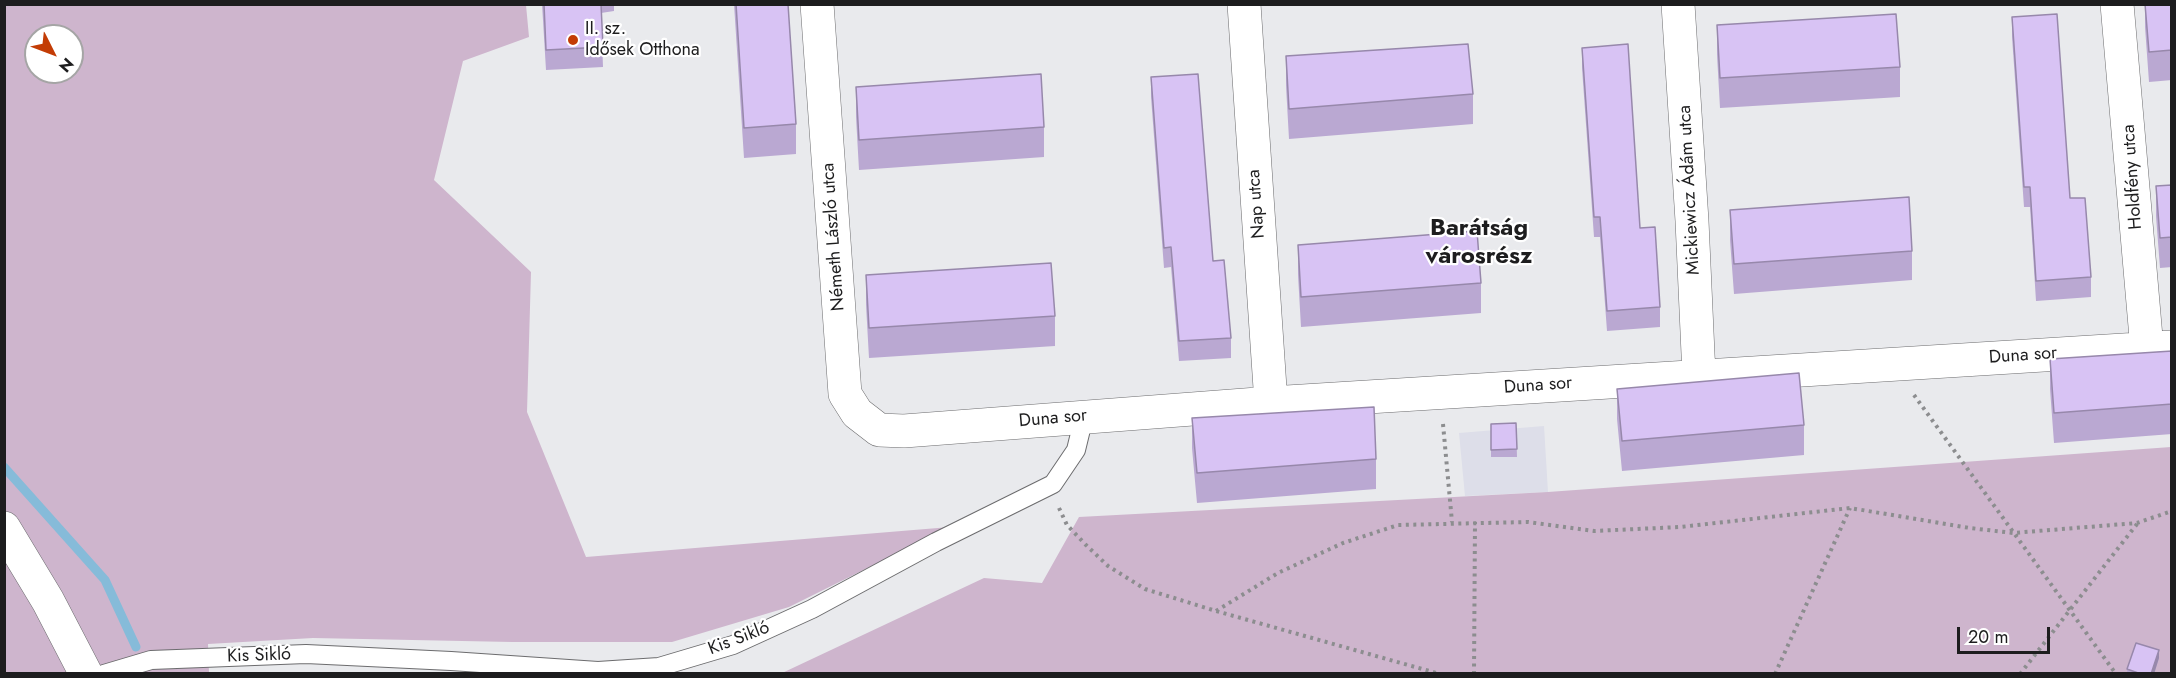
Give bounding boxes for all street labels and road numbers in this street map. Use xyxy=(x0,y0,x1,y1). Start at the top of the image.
street label: Mickiewicz Ádám utca xyxy=(1675,105,1705,275)
street label: Holdfény utca xyxy=(2119,124,2147,230)
street label: Németh László utca xyxy=(818,162,850,312)
street label: Nap utca xyxy=(1244,169,1270,239)
street label: Duna sor xyxy=(1988,343,2058,369)
street label: Duna sor xyxy=(1503,373,1573,399)
street label: Duna sor xyxy=(1018,405,1088,433)
street label: Kis Sikló xyxy=(705,617,773,661)
street label: Kis Sikló xyxy=(227,644,291,668)

